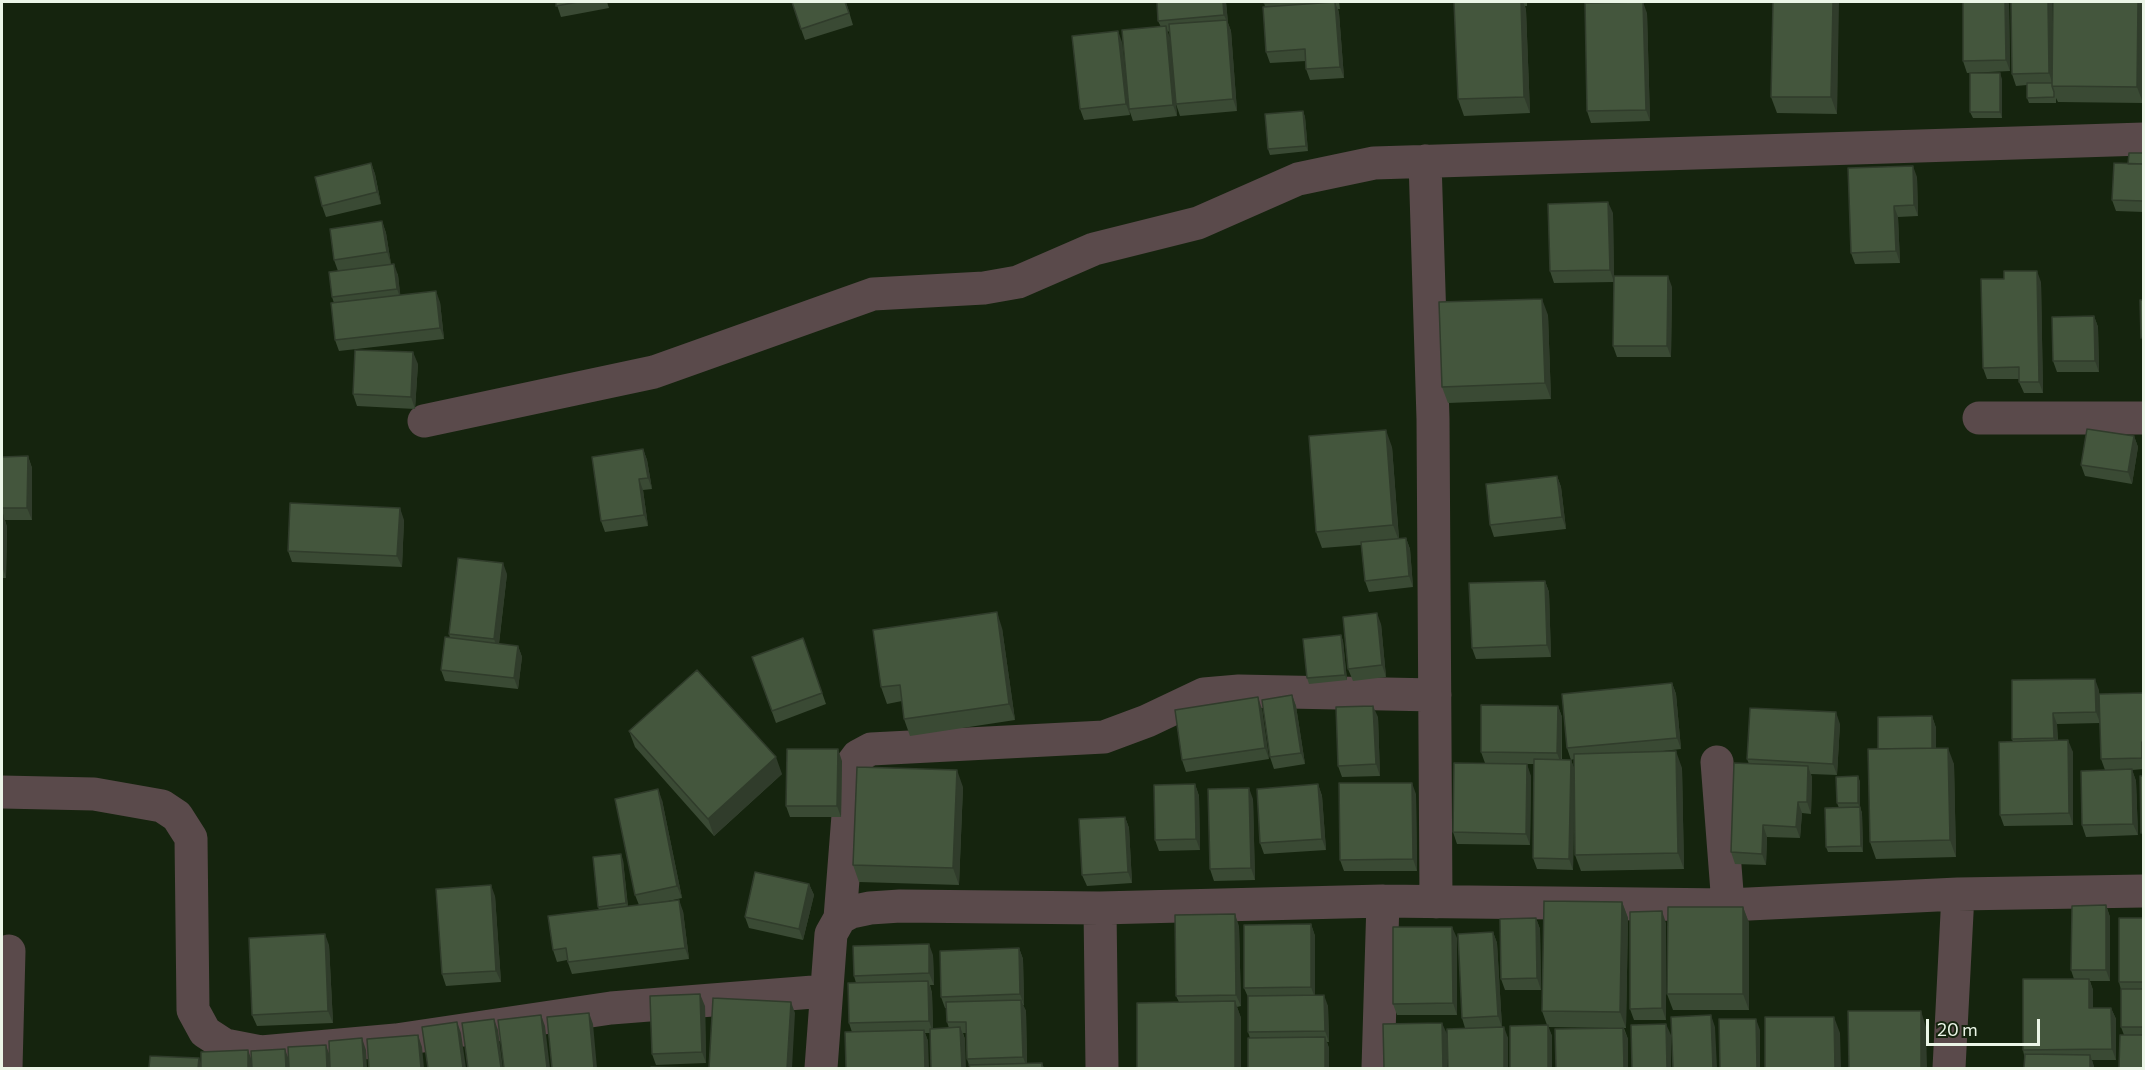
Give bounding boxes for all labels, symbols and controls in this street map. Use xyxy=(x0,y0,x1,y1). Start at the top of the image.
scale bar xyxy=(1929,1007,2043,1045)
text: 20 m xyxy=(1937,1018,1978,1040)

